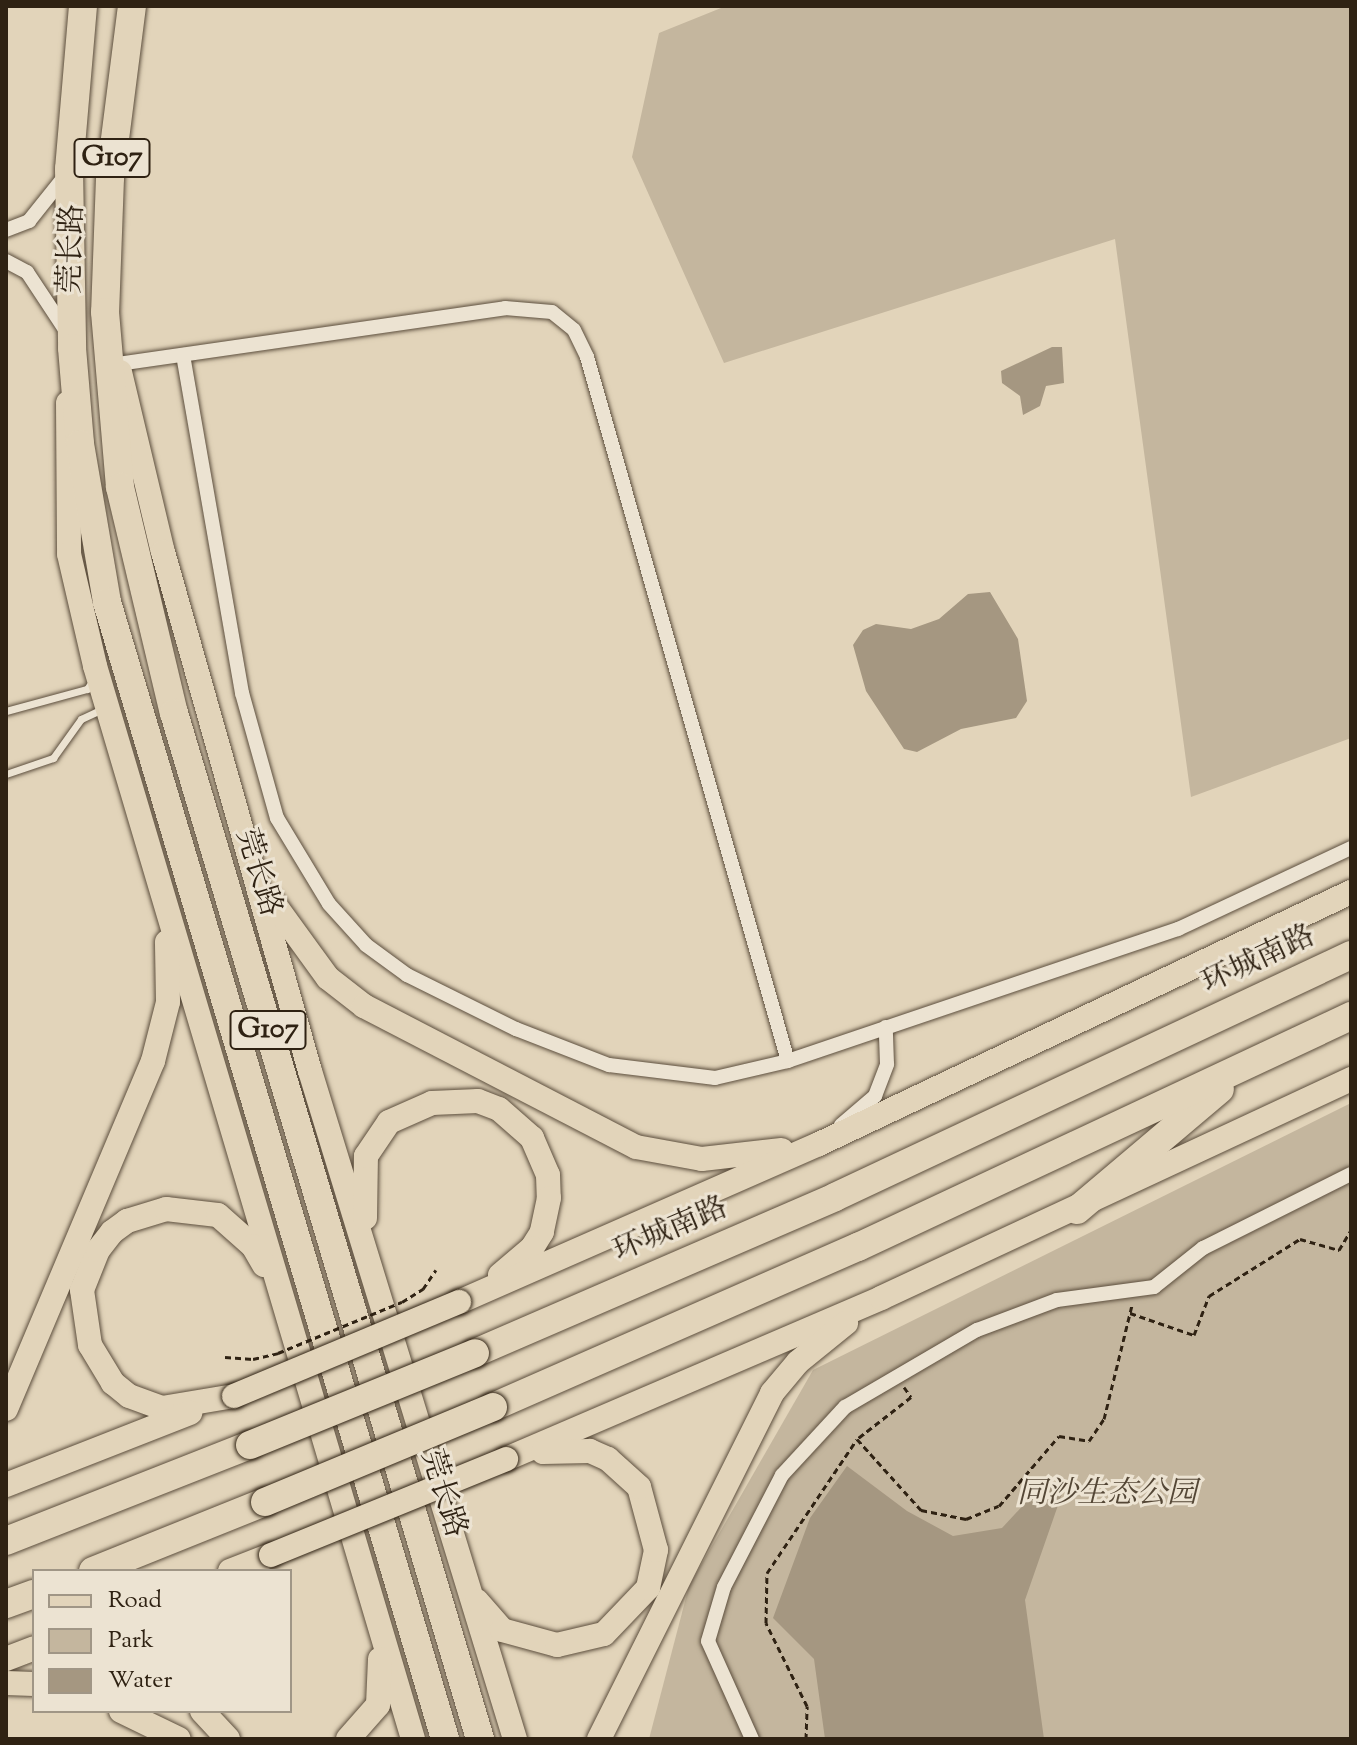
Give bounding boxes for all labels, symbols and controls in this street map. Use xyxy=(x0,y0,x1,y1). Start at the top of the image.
road number: G107 xyxy=(72,134,152,182)
street label: 莞长路 xyxy=(53,203,93,295)
street label: 莞长路 xyxy=(227,825,287,921)
street label: 环城南路 xyxy=(1197,919,1321,1003)
road number: G107 xyxy=(228,1006,308,1054)
street label: 环城南路 xyxy=(609,1191,733,1271)
street label: 莞长路 xyxy=(412,1446,472,1542)
park label: 同沙生态公园 xyxy=(1017,1477,1197,1513)
legend xyxy=(32,1569,292,1713)
text: Road xyxy=(108,1584,162,1618)
text: Park xyxy=(108,1624,154,1658)
text: Water xyxy=(108,1664,172,1698)

